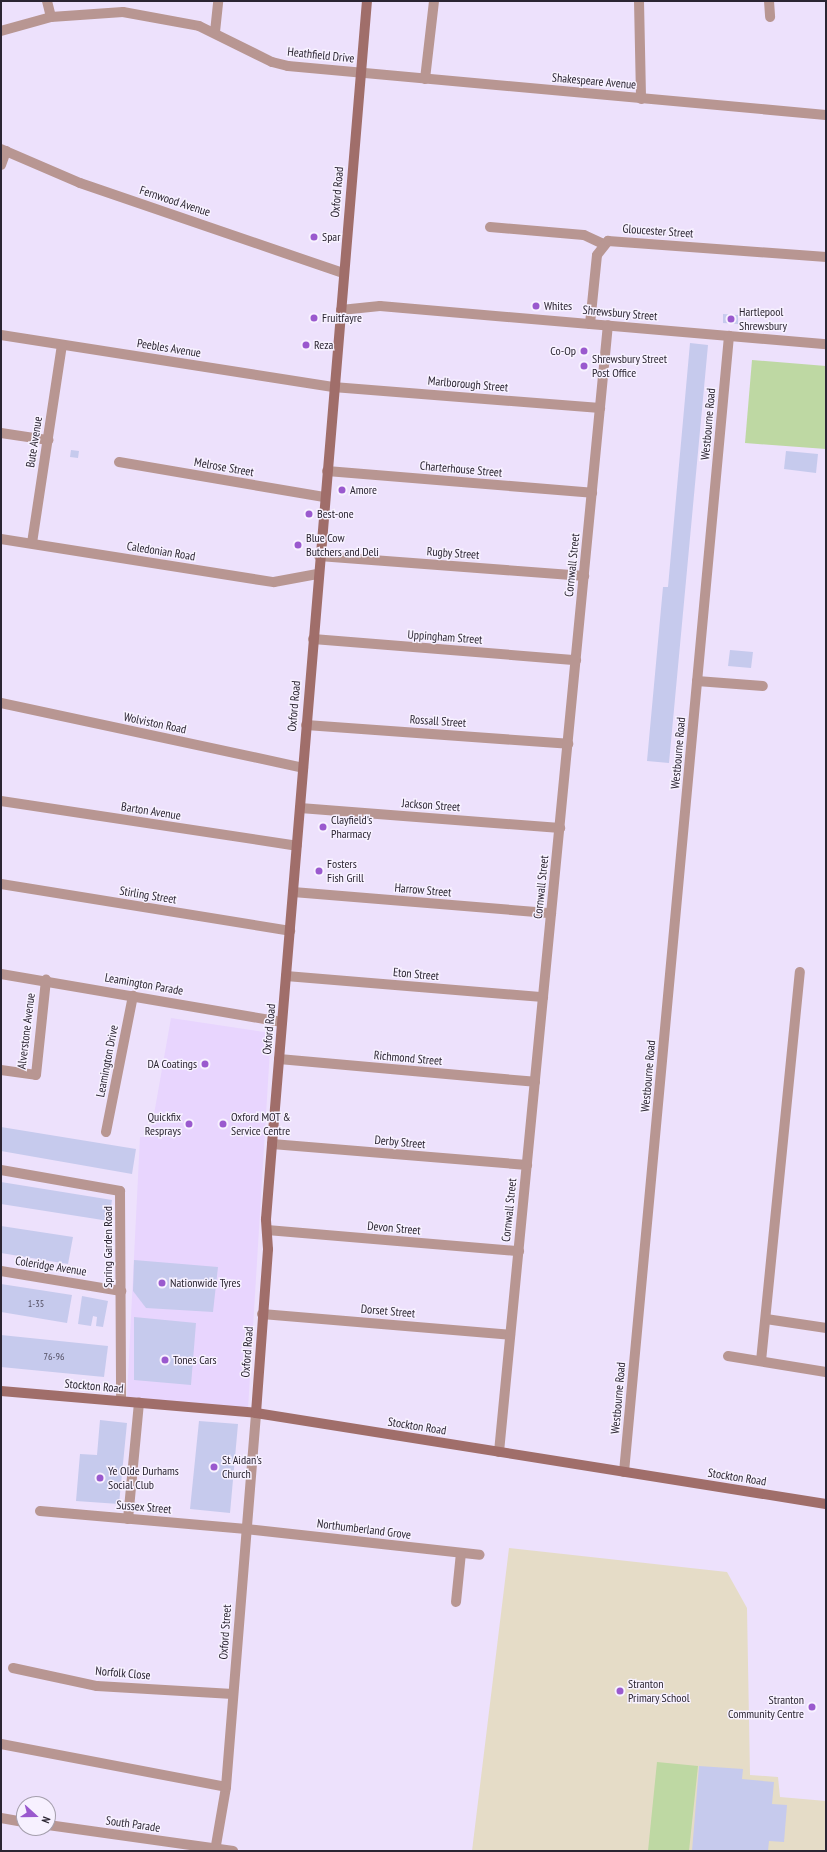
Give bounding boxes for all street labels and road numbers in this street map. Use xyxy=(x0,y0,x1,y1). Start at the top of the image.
street label: Heathfield Drive xyxy=(287,44,355,66)
street label: Shakespeare Avenue xyxy=(551,70,637,92)
street label: Oxford Road xyxy=(328,166,346,218)
street label: Fernwood Avenue xyxy=(138,183,212,219)
street label: Gloucester Street xyxy=(622,221,694,241)
street label: Shrewsbury Street xyxy=(582,303,658,323)
street label: Peebles Avenue xyxy=(136,336,202,360)
street label: Marlborough Street xyxy=(427,373,509,395)
street label: Westbourne Road xyxy=(698,387,718,461)
street label: Bute Avenue xyxy=(23,415,45,469)
street label: Melrose Street xyxy=(193,455,255,479)
street label: Charterhouse Street xyxy=(419,458,503,480)
street label: Cornwall Street xyxy=(562,533,582,597)
street label: Caledonian Road xyxy=(126,538,196,564)
street label: Rugby Street xyxy=(426,544,480,562)
street label: Uppingham Street xyxy=(407,627,483,647)
street label: Oxford Road xyxy=(285,680,303,732)
street label: Wolviston Road xyxy=(122,709,188,737)
street label: Rossall Street xyxy=(409,712,467,730)
street label: Westbourne Road xyxy=(668,716,688,790)
street label: Jackson Street xyxy=(401,796,461,814)
street label: Barton Avenue xyxy=(120,799,182,823)
street label: Cornwall Street xyxy=(531,855,551,919)
street label: Harrow Street xyxy=(394,880,452,900)
street label: Stirling Street xyxy=(118,883,178,907)
street label: Eton Street xyxy=(392,965,440,983)
street label: Leamington Parade xyxy=(104,970,184,998)
street label: Alverstone Avenue xyxy=(14,992,38,1070)
street label: Oxford Road xyxy=(260,1003,278,1055)
street label: Leamington Drive xyxy=(93,1024,121,1098)
street label: Westbourne Road xyxy=(638,1039,658,1113)
street label: Richmond Street xyxy=(373,1048,443,1068)
street label: Derby Street xyxy=(374,1133,426,1151)
street label: Cornwall Street xyxy=(499,1178,519,1242)
street label: Spring Garden Road xyxy=(101,1206,115,1288)
street label: Devon Street xyxy=(367,1218,421,1238)
street label: Coleridge Avenue xyxy=(14,1253,88,1279)
street label: Dorset Street xyxy=(360,1301,416,1321)
street label: Oxford Road xyxy=(238,1326,256,1378)
street label: Westbourne Road xyxy=(608,1361,628,1435)
street label: Stockton Road xyxy=(64,1376,124,1396)
street label: Stockton Road xyxy=(387,1414,447,1438)
street label: Stockton Road xyxy=(707,1465,767,1489)
street label: Sussex Street xyxy=(116,1497,172,1517)
street label: Northumberland Grove xyxy=(316,1516,412,1542)
street label: Oxford Street xyxy=(216,1604,234,1660)
street label: Norfolk Close xyxy=(95,1663,151,1683)
street label: South Parade xyxy=(105,1813,161,1835)

